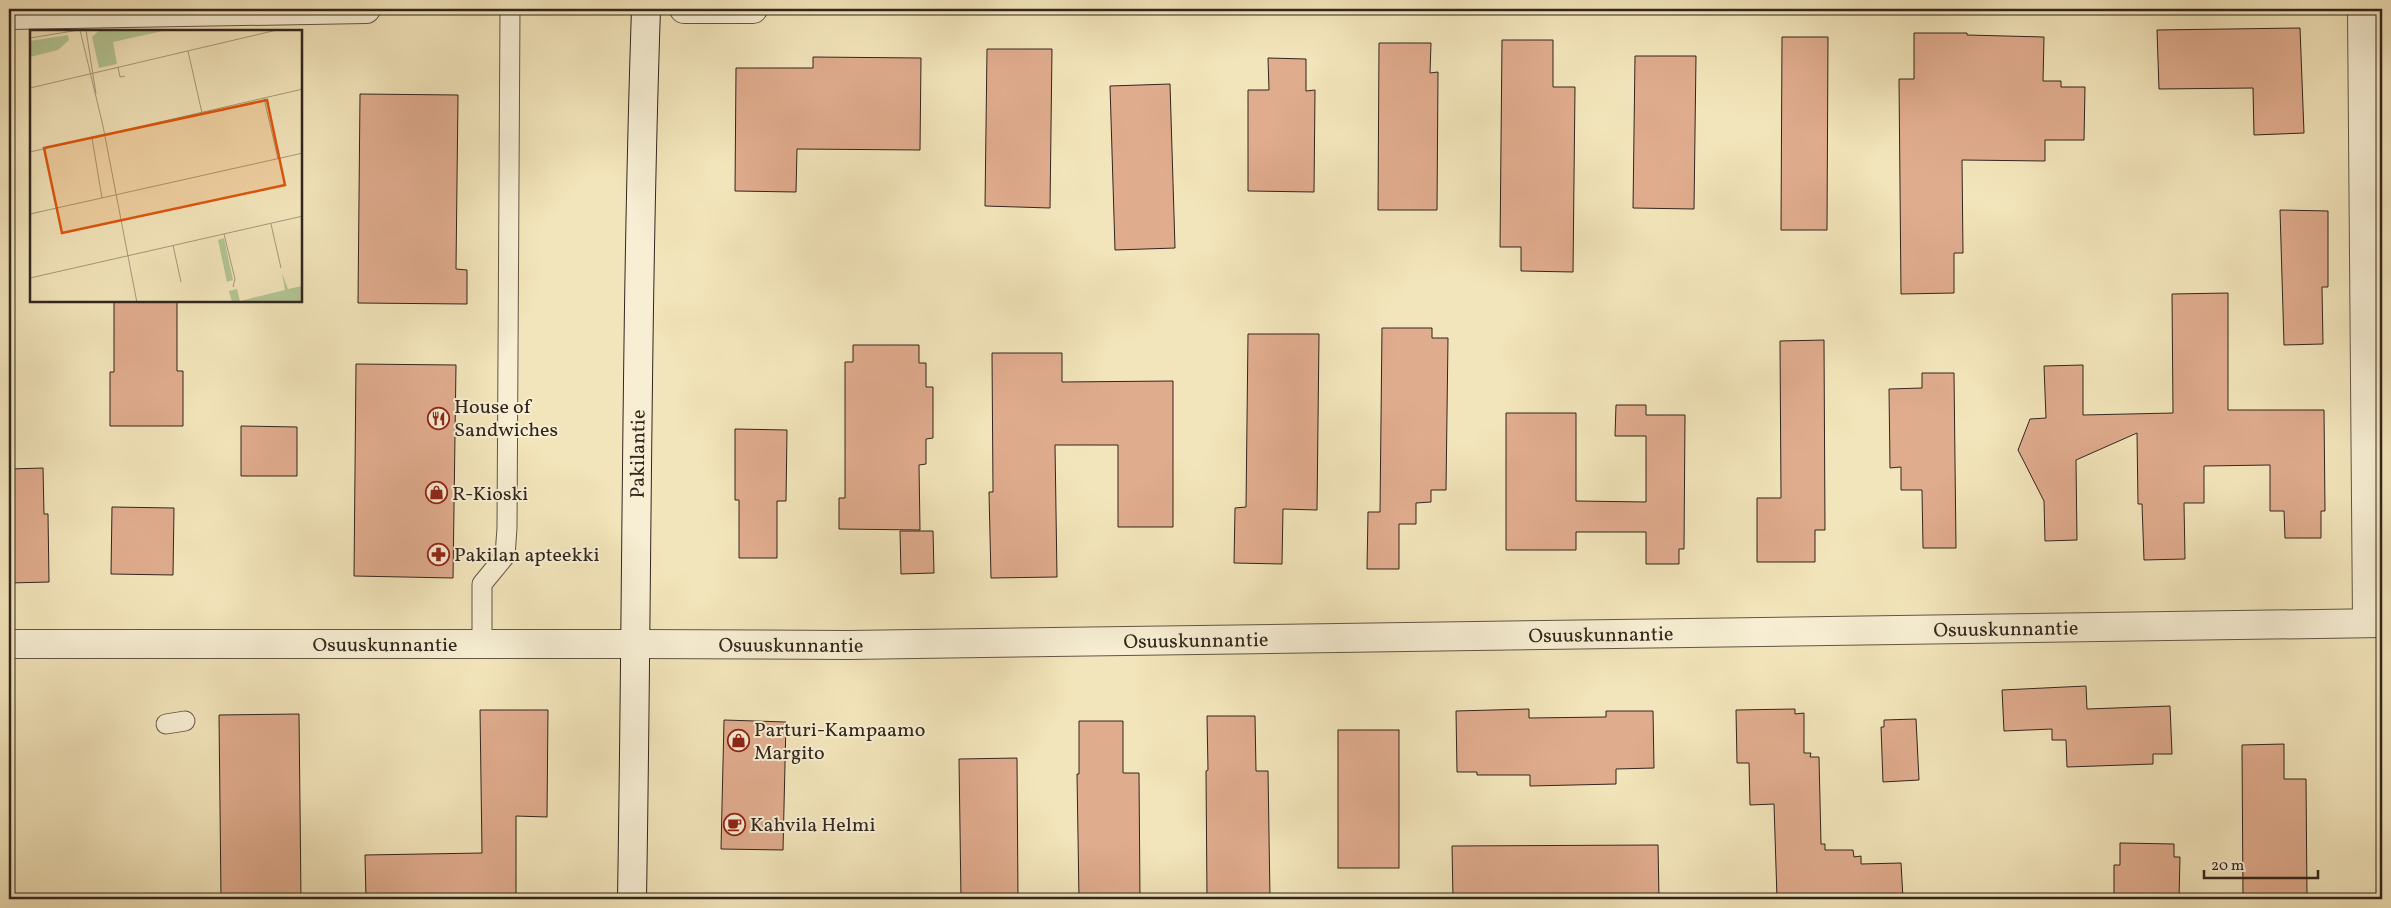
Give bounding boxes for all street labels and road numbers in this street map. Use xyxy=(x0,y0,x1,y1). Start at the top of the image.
street label: Pakilantie xyxy=(625,409,654,499)
street label: Osuuskunnantie xyxy=(1933,615,2079,645)
street label: Osuuskunnantie xyxy=(1528,621,1674,651)
street label: Osuuskunnantie xyxy=(1123,627,1269,657)
street label: Osuuskunnantie xyxy=(313,632,457,660)
street label: Osuuskunnantie xyxy=(718,632,864,661)

